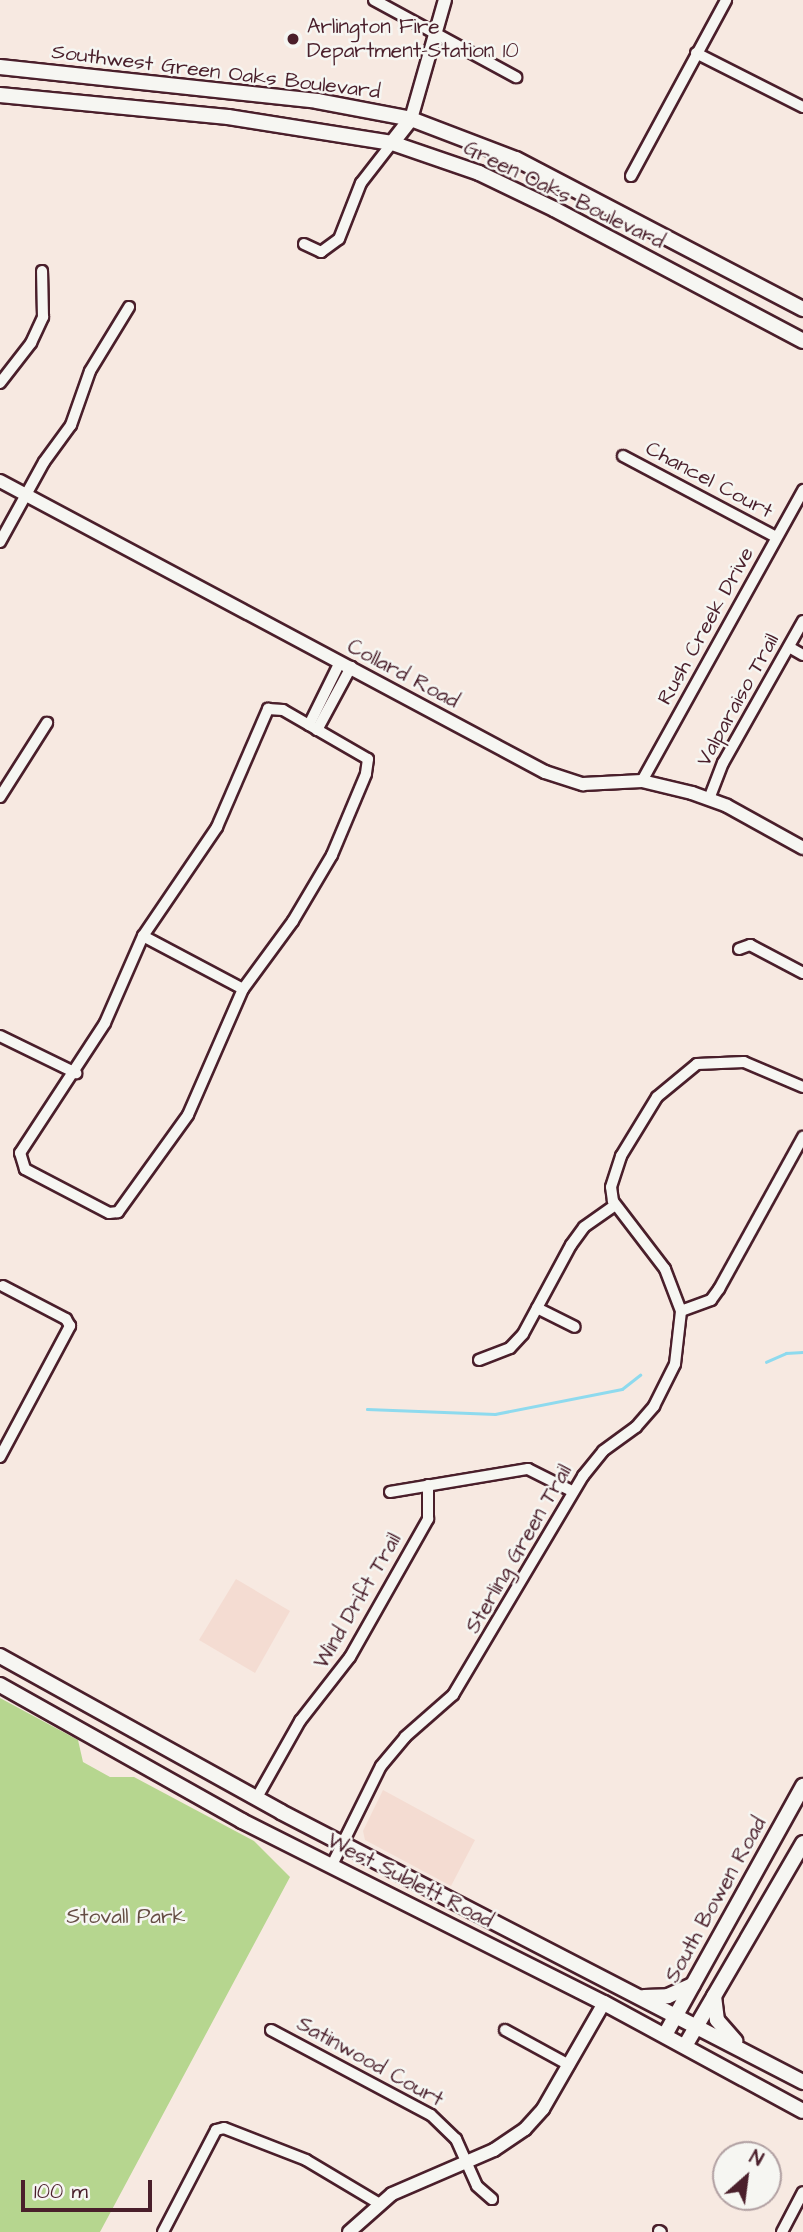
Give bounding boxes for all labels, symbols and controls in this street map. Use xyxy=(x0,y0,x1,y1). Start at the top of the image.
place label: Arlington Fire Department-Station 10 xyxy=(307,14,519,64)
marker: Arlington Fire Department-Station 10 xyxy=(285,31,301,47)
street label: Southwest Green Oaks Boulevard xyxy=(50,39,382,105)
street label: Green Oaks Boulevard xyxy=(459,135,669,255)
street label: Chancel Court xyxy=(641,436,777,524)
street label: Rush Creek Drive xyxy=(652,543,760,709)
street label: Valparaiso Trail xyxy=(691,629,785,771)
street label: Collard Road xyxy=(343,634,463,714)
street label: Sterling Green Trail xyxy=(460,1460,578,1638)
street label: Wind Drift Trail xyxy=(309,1529,407,1673)
street label: South Bowen Road xyxy=(660,1813,772,1987)
street label: West Sublett Road xyxy=(323,1828,497,1934)
park label: Stovall Park xyxy=(67,1904,185,1930)
street label: Satinwood Court xyxy=(292,2011,448,2113)
north arrow xyxy=(712,2141,782,2211)
text: N xyxy=(745,2144,768,2173)
scale bar xyxy=(24,2166,156,2210)
text: 100 m xyxy=(34,2177,88,2206)

